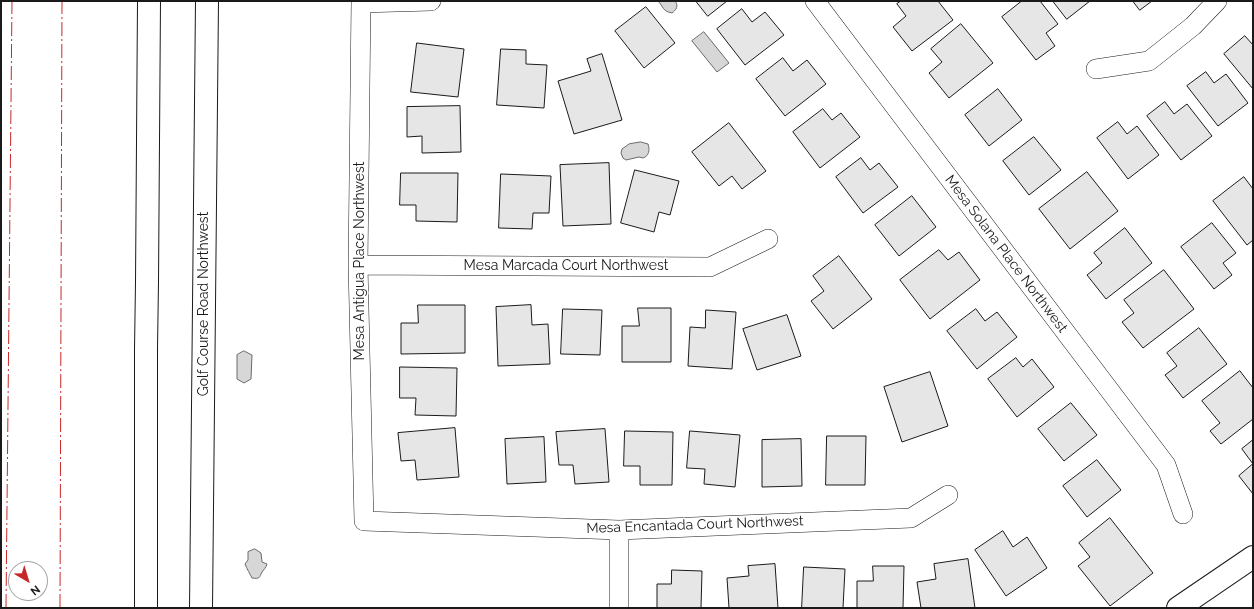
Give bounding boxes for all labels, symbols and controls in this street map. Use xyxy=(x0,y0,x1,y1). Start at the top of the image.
street label: Mesa Antigua Place Northwest xyxy=(352,162,368,360)
street label: Mesa Solana Place Northwest xyxy=(941,172,1071,336)
street label: Golf Course Road Northwest xyxy=(196,212,212,396)
street label: Mesa Marcada Court Northwest xyxy=(464,258,668,274)
street label: Mesa Encantada Court Northwest xyxy=(586,513,804,537)
north arrow xyxy=(8,561,48,601)
text: N xyxy=(28,582,42,598)

